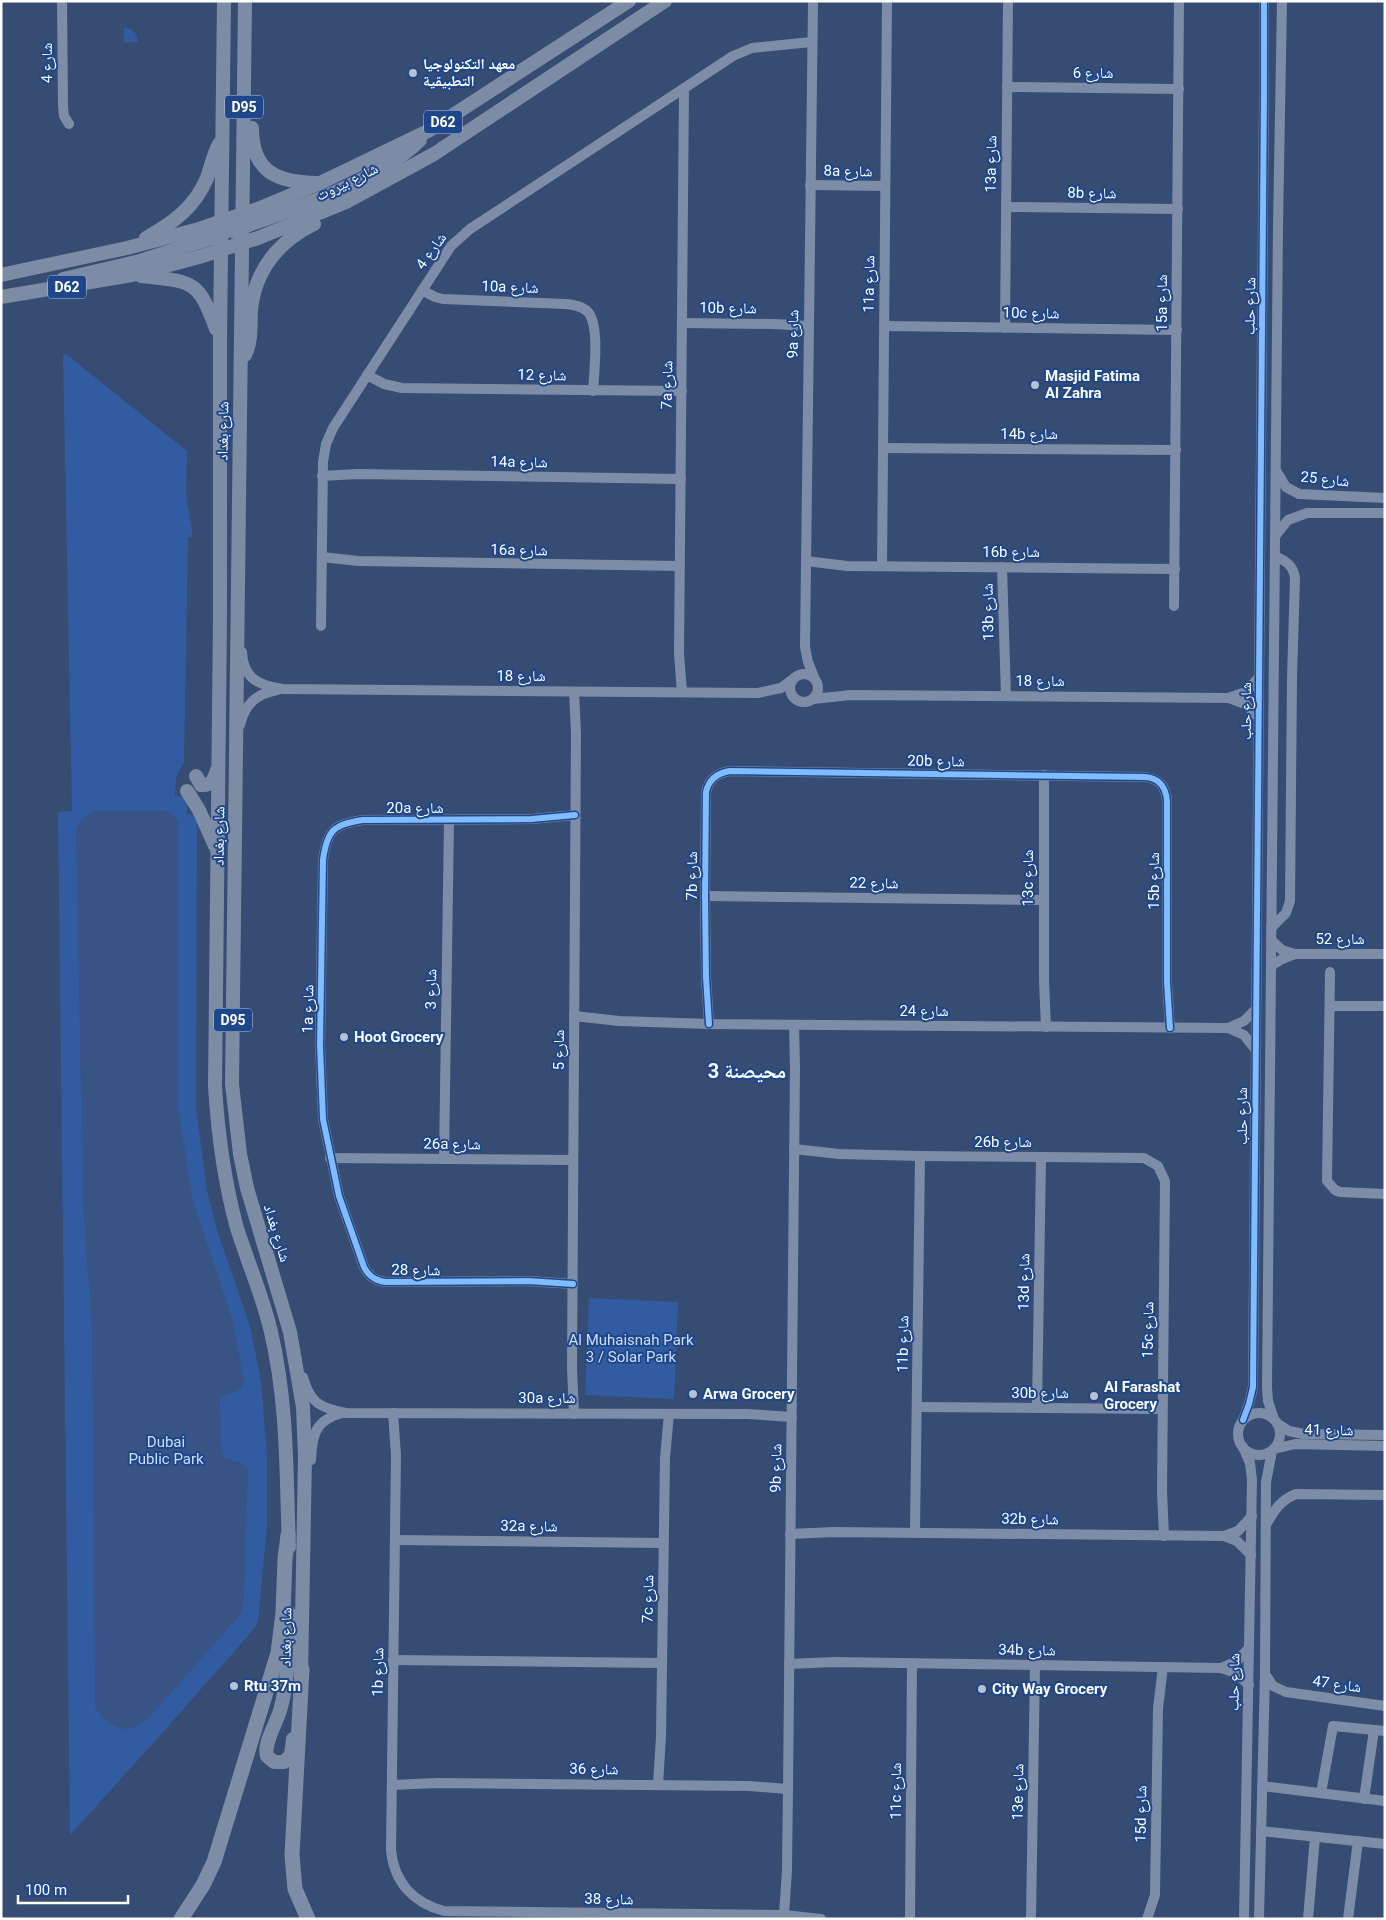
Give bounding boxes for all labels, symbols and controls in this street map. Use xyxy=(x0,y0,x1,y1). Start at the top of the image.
street label: شارع 4 xyxy=(38,43,57,83)
place label: معهد التكنولوجيا التطبيقية xyxy=(423,55,515,90)
street label: شارع 6 xyxy=(1073,64,1113,83)
marker: معهد التكنولوجيا التطبيقية xyxy=(407,67,419,79)
road number: D95 xyxy=(225,95,263,118)
road number: D62 xyxy=(424,110,462,134)
street label: 13a شارع xyxy=(982,135,1002,193)
street label: شارع بيروت xyxy=(313,159,381,206)
street label: 8a شارع xyxy=(823,162,873,181)
street label: 8b شارع xyxy=(1067,184,1117,203)
street label: شارع 4 xyxy=(412,229,451,273)
street label: 11a شارع xyxy=(860,255,880,313)
street label: 15a شارع xyxy=(1153,274,1172,332)
road number: D62 xyxy=(48,276,86,298)
street label: 10a شارع xyxy=(481,277,539,298)
street label: شارع حلب xyxy=(1240,277,1261,335)
street label: 10b شارع xyxy=(699,298,757,319)
street label: 10c شارع xyxy=(1002,304,1060,323)
street label: 9a شارع xyxy=(784,309,803,359)
street label: 7a شارع xyxy=(658,360,677,410)
street label: شارع 12 xyxy=(517,366,567,385)
place label: Masjid Fatima Al Zahra xyxy=(1045,367,1140,402)
marker: Masjid Fatima Al Zahra xyxy=(1029,379,1041,391)
street label: شارع بغداد xyxy=(213,401,234,461)
street label: 14b شارع xyxy=(1000,425,1058,444)
street label: 14a شارع xyxy=(490,453,548,473)
street label: شارع 25 xyxy=(1300,467,1350,492)
street label: 16a شارع xyxy=(490,541,548,561)
street label: 16b شارع xyxy=(982,543,1040,562)
street label: 13b شارع xyxy=(978,583,999,641)
street label: شارع 18 xyxy=(496,667,546,686)
street label: شارع 18 xyxy=(1015,672,1065,691)
street label: شارع حلب xyxy=(1237,682,1256,740)
street label: 20b شارع xyxy=(907,751,965,772)
street label: 20a شارع xyxy=(386,799,444,818)
street label: شارع بغداد xyxy=(209,806,230,866)
street label: 13c شارع xyxy=(1019,849,1038,906)
street label: 7b شارع xyxy=(683,851,702,901)
street label: 15b شارع xyxy=(1145,852,1164,910)
street label: شارع 22 xyxy=(849,874,899,893)
street label: شارع 52 xyxy=(1315,930,1365,949)
street label: شارع 3 xyxy=(422,968,441,1010)
street label: 1a شارع xyxy=(299,984,318,1034)
street label: شارع 24 xyxy=(899,1002,949,1021)
road number: D95 xyxy=(214,1008,252,1032)
place label: Hoot Grocery xyxy=(354,1028,444,1046)
street label: شارع 5 xyxy=(550,1030,569,1070)
marker: Hoot Grocery xyxy=(338,1031,350,1043)
district label: محيصنة 3 xyxy=(708,1059,786,1083)
street label: شارع حلب xyxy=(1233,1087,1252,1145)
street label: 26b شارع xyxy=(974,1133,1032,1152)
street label: 26a شارع xyxy=(423,1135,481,1155)
street label: شارع بغداد xyxy=(259,1202,294,1264)
street label: 13d شارع xyxy=(1014,1253,1035,1311)
street label: شارع 28 xyxy=(391,1261,441,1280)
street label: 15c شارع xyxy=(1139,1301,1158,1359)
street label: 11b شارع xyxy=(893,1315,914,1373)
park label: Al Muhaisnah Park 3 / Solar Park xyxy=(569,1331,694,1366)
place label: Al Farashat Grocery xyxy=(1104,1378,1180,1413)
street label: 30b شارع xyxy=(1011,1384,1069,1403)
place label: Arwa Grocery xyxy=(703,1385,795,1403)
marker: Arwa Grocery xyxy=(687,1388,699,1400)
street label: 30a شارع xyxy=(518,1389,576,1408)
marker: Al Farashat Grocery xyxy=(1088,1390,1100,1402)
street label: شارع 41 xyxy=(1304,1421,1354,1440)
park label: Dubai Public Park xyxy=(128,1433,204,1468)
street label: 9b شارع xyxy=(767,1443,786,1493)
street label: 32b شارع xyxy=(1001,1509,1059,1530)
street label: 32a شارع xyxy=(500,1517,558,1537)
street label: 7c شارع xyxy=(639,1574,658,1623)
street label: شارع بغداد xyxy=(276,1607,297,1667)
street label: 34b شارع xyxy=(998,1640,1056,1661)
street label: 1b شارع xyxy=(369,1647,388,1697)
street label: شارع حلب xyxy=(1224,1653,1245,1711)
street label: شارع 47 xyxy=(1311,1672,1363,1697)
place label: Rtu 37m xyxy=(244,1677,301,1695)
marker: Rtu 37m xyxy=(228,1680,240,1692)
place label: City Way Grocery xyxy=(992,1680,1108,1698)
marker: City Way Grocery xyxy=(976,1683,988,1695)
street label: شارع 36 xyxy=(569,1760,619,1779)
street label: 11c شارع xyxy=(887,1762,906,1819)
street label: 13e شارع xyxy=(1009,1763,1028,1821)
street label: 15d شارع xyxy=(1131,1785,1152,1843)
scale bar xyxy=(18,1872,128,1904)
text: 100 m xyxy=(25,1881,67,1899)
street label: شارع 38 xyxy=(584,1890,634,1909)

